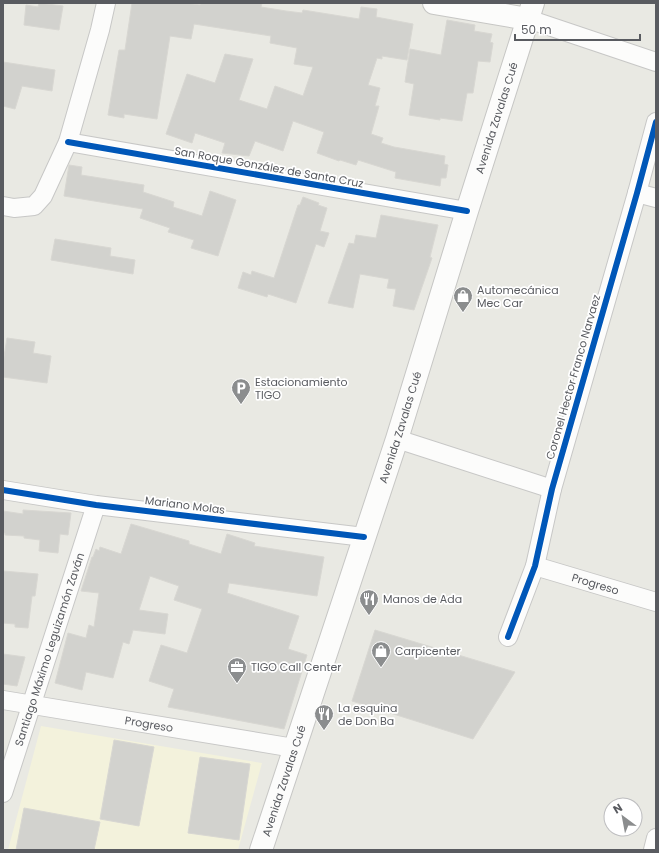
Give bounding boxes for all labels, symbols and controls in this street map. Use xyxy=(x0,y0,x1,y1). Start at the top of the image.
scale bar xyxy=(515,16,640,42)
text: 50 m xyxy=(521,21,552,38)
street label: Avenida Zavalas Cué xyxy=(471,60,522,176)
street label: San Roque González de Santa Cruz xyxy=(173,142,365,192)
place label: Automecánica Mec Car xyxy=(477,282,559,311)
shop icon: Automecánica Mec Car xyxy=(452,285,474,313)
street label: Coronel Hector Franco Narvaez xyxy=(542,293,604,461)
street label: Avenida Zavalas Cué xyxy=(375,369,425,485)
place label: Estacionamiento TIGO xyxy=(255,374,348,403)
parking icon: Estacionamiento TIGO xyxy=(230,377,252,405)
street label: Mariano Molas xyxy=(144,492,226,518)
street label: Santiago Máximo Leguizamón Zaván xyxy=(11,551,88,748)
street label: Progreso xyxy=(570,569,621,599)
restaurant icon: Manos de Ada xyxy=(358,588,380,616)
place label: Manos de Ada xyxy=(383,591,462,607)
shop icon: Carpicenter xyxy=(370,640,392,668)
place label: Carpicenter xyxy=(395,643,461,659)
office icon: TIGO Call Center xyxy=(226,656,248,684)
place label: TIGO Call Center xyxy=(251,659,341,675)
place label: La esquina de Don Ba xyxy=(338,700,397,729)
restaurant icon: La esquina de Don Ba xyxy=(313,703,335,731)
street label: Progreso xyxy=(124,712,174,736)
street label: Avenida Zavalas Cué xyxy=(258,723,310,838)
north arrow xyxy=(603,797,643,837)
text: N xyxy=(610,800,625,817)

